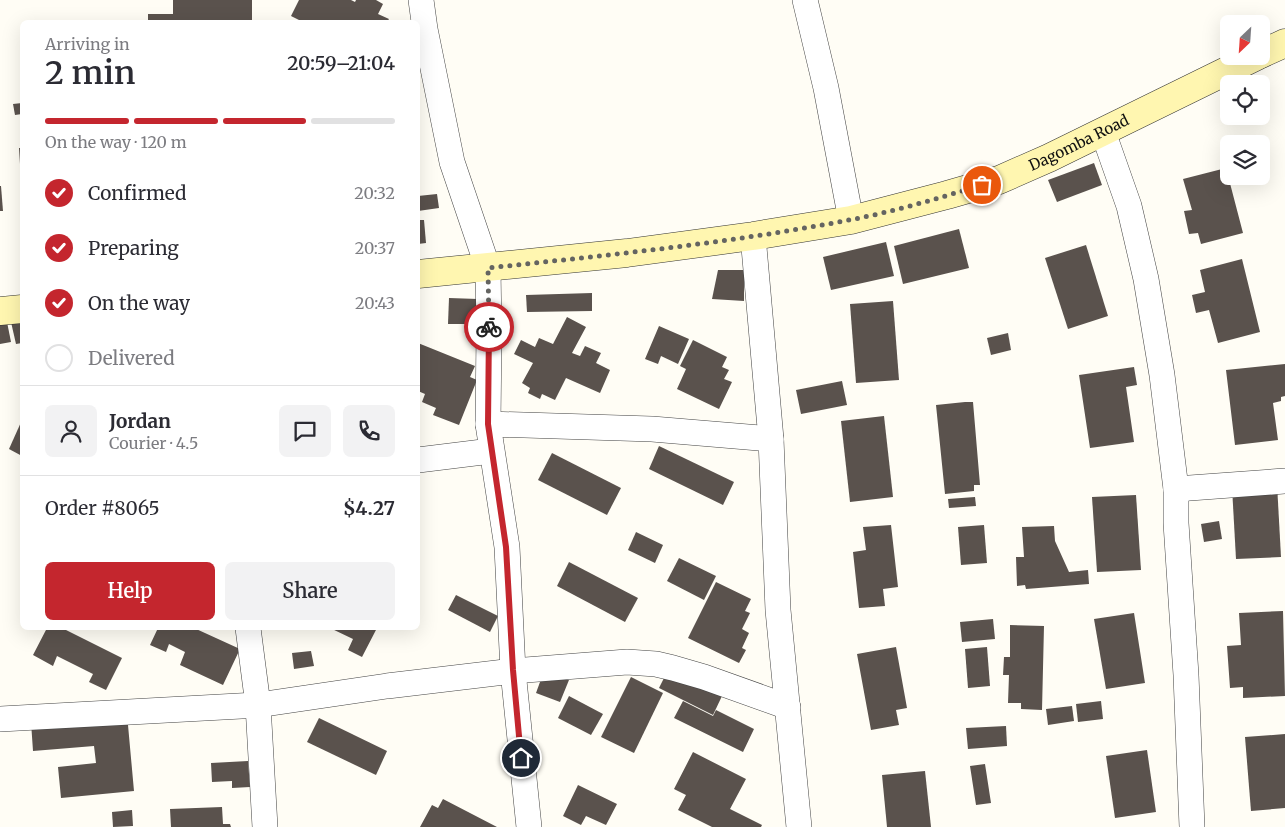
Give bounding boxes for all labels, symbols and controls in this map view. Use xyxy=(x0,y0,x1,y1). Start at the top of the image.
north arrow xyxy=(1220,15,1270,65)
map controls xyxy=(1220,15,1270,185)
text: Arriving in xyxy=(45,34,130,54)
text: 20:59–21:04 xyxy=(287,51,395,75)
text: 2 min xyxy=(45,53,135,93)
button: locate xyxy=(1220,75,1270,125)
street label: Dagomba Road xyxy=(1026,110,1132,175)
text: On the way · 120 m xyxy=(45,132,187,152)
button: layers xyxy=(1220,135,1270,185)
pin xyxy=(961,164,1003,206)
icon: bag xyxy=(968,171,996,199)
icon: check xyxy=(45,179,73,207)
text: Confirmed xyxy=(88,181,186,205)
text: 20:32 xyxy=(354,183,395,203)
icon: check xyxy=(45,234,73,262)
text: Preparing xyxy=(88,236,179,260)
text: 20:37 xyxy=(355,238,395,258)
icon: check xyxy=(45,289,73,317)
text: On the way xyxy=(88,291,190,315)
text: 20:43 xyxy=(355,293,395,313)
courier xyxy=(464,302,514,352)
icon: bike xyxy=(475,313,503,341)
text: Delivered xyxy=(88,346,175,370)
button: person xyxy=(45,405,97,457)
button: chat xyxy=(279,405,331,457)
button: phone xyxy=(343,405,395,457)
text: Jordan xyxy=(109,409,171,433)
text: Courier · 4.5 xyxy=(109,433,198,453)
text: Order #8065 xyxy=(45,496,160,520)
text: $4.27 xyxy=(343,496,395,520)
button: Help xyxy=(45,562,215,620)
button: Share xyxy=(225,562,395,620)
pin xyxy=(500,737,542,779)
icon: home xyxy=(507,744,535,772)

